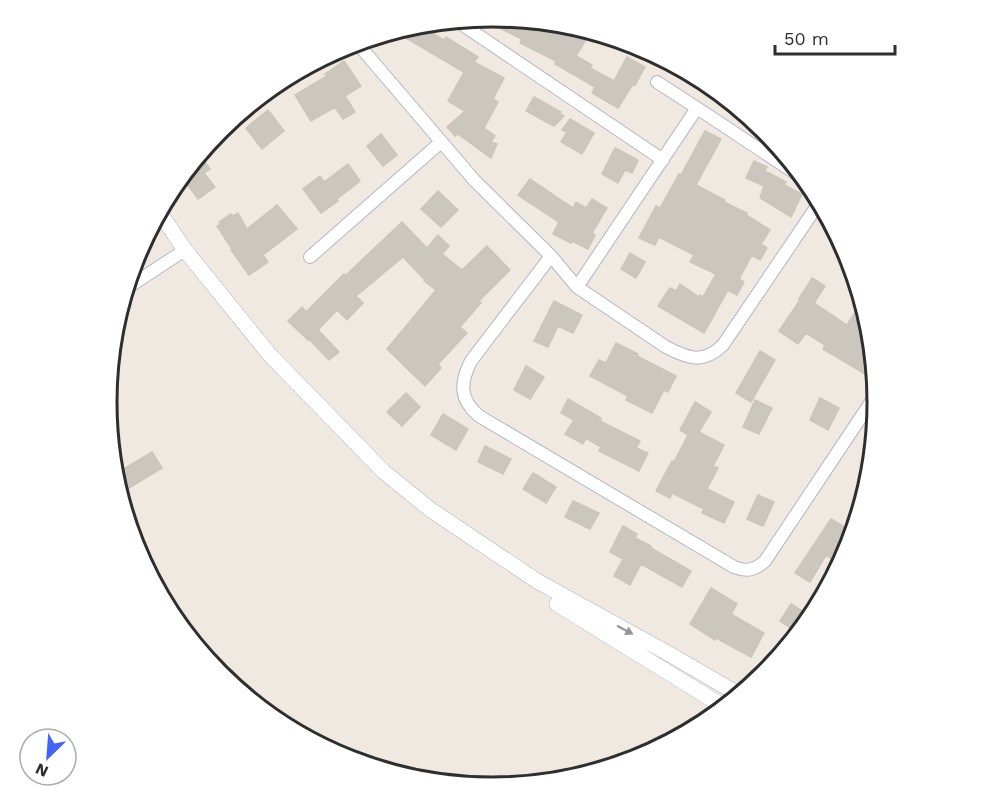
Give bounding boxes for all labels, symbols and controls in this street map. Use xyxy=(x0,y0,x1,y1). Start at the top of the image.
scale bar xyxy=(775,18,895,56)
text: 50 m xyxy=(784,28,829,49)
one-way arrow xyxy=(617,625,634,635)
north arrow xyxy=(18,727,78,787)
text: N xyxy=(32,759,51,781)

